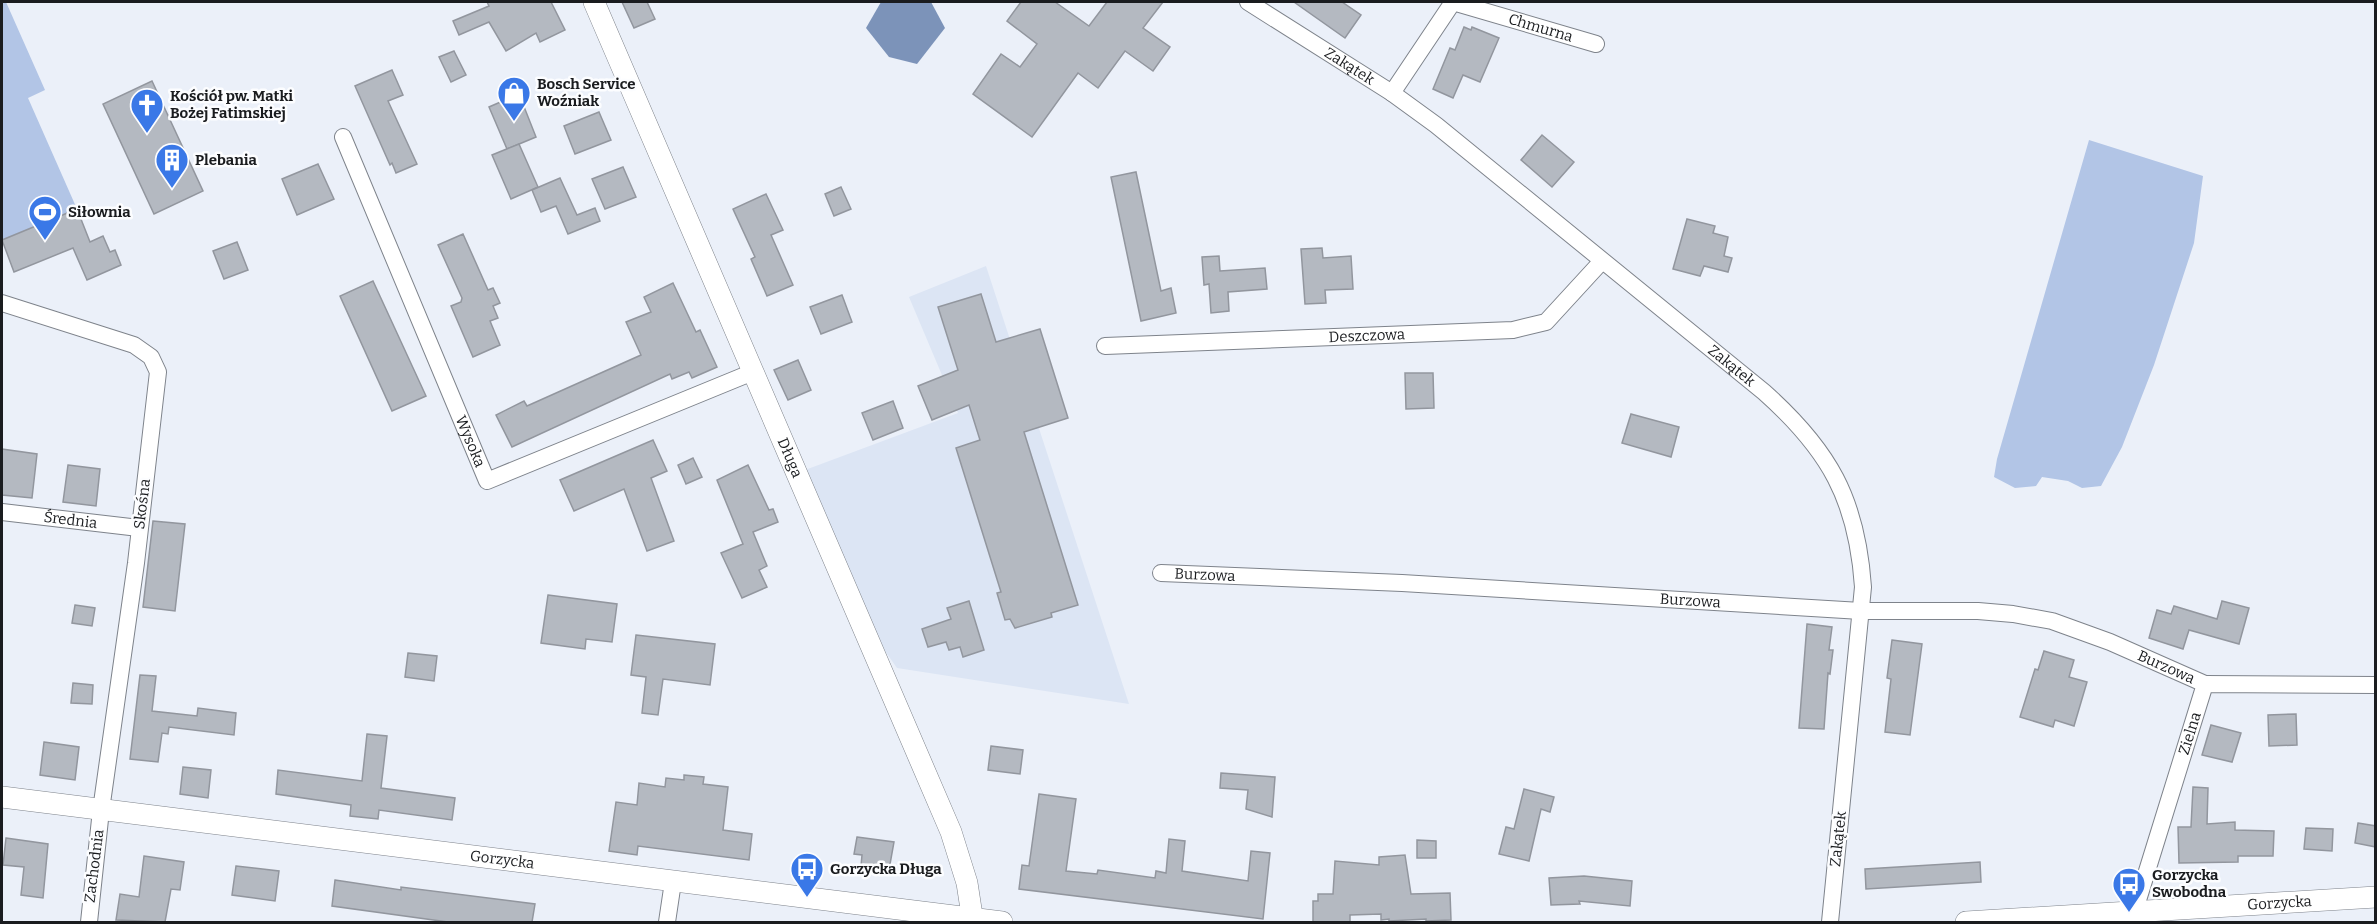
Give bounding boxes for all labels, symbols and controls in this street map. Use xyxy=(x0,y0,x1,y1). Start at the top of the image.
street label: Chmurna xyxy=(1506,10,1575,46)
street label: Zakątek xyxy=(1321,44,1378,89)
shop icon: Bosch Service Woźniak xyxy=(496,75,532,122)
place label: Bosch Service Woźniak xyxy=(537,75,636,110)
church icon: Kościół pw. Matki Bożej Fatimskiej xyxy=(129,87,165,134)
place label: Kościół pw. Matki Bożej Fatimskiej xyxy=(170,87,293,122)
building icon: Plebania xyxy=(154,142,190,189)
place label: Plebania xyxy=(195,151,258,169)
sports icon: Siłownia xyxy=(27,194,63,241)
place label: Siłownia xyxy=(68,203,131,221)
street label: Deszczowa xyxy=(1328,325,1405,346)
street label: Zakątek xyxy=(1704,341,1759,391)
street label: Wysoka xyxy=(452,413,489,470)
street label: Długa xyxy=(774,435,806,480)
street label: Skośna xyxy=(130,478,154,530)
street label: Średnia xyxy=(43,508,98,532)
street label: Burzowa xyxy=(1174,565,1236,585)
street label: Burzowa xyxy=(1659,590,1721,611)
street label: Burzowa xyxy=(2135,646,2198,687)
street label: Zielna xyxy=(2175,710,2205,757)
street label: Zakątek xyxy=(1826,810,1850,868)
street label: Zachodnia xyxy=(81,828,107,904)
street label: Gorzycka xyxy=(469,847,535,872)
bus stop icon: Gorzycka Długa xyxy=(789,851,825,898)
place label: Gorzycka Długa xyxy=(830,860,942,878)
bus stop icon: Gorzycka Swobodna xyxy=(2111,866,2147,913)
place label: Gorzycka Swobodna xyxy=(2152,866,2227,901)
street label: Gorzycka xyxy=(2247,892,2312,914)

